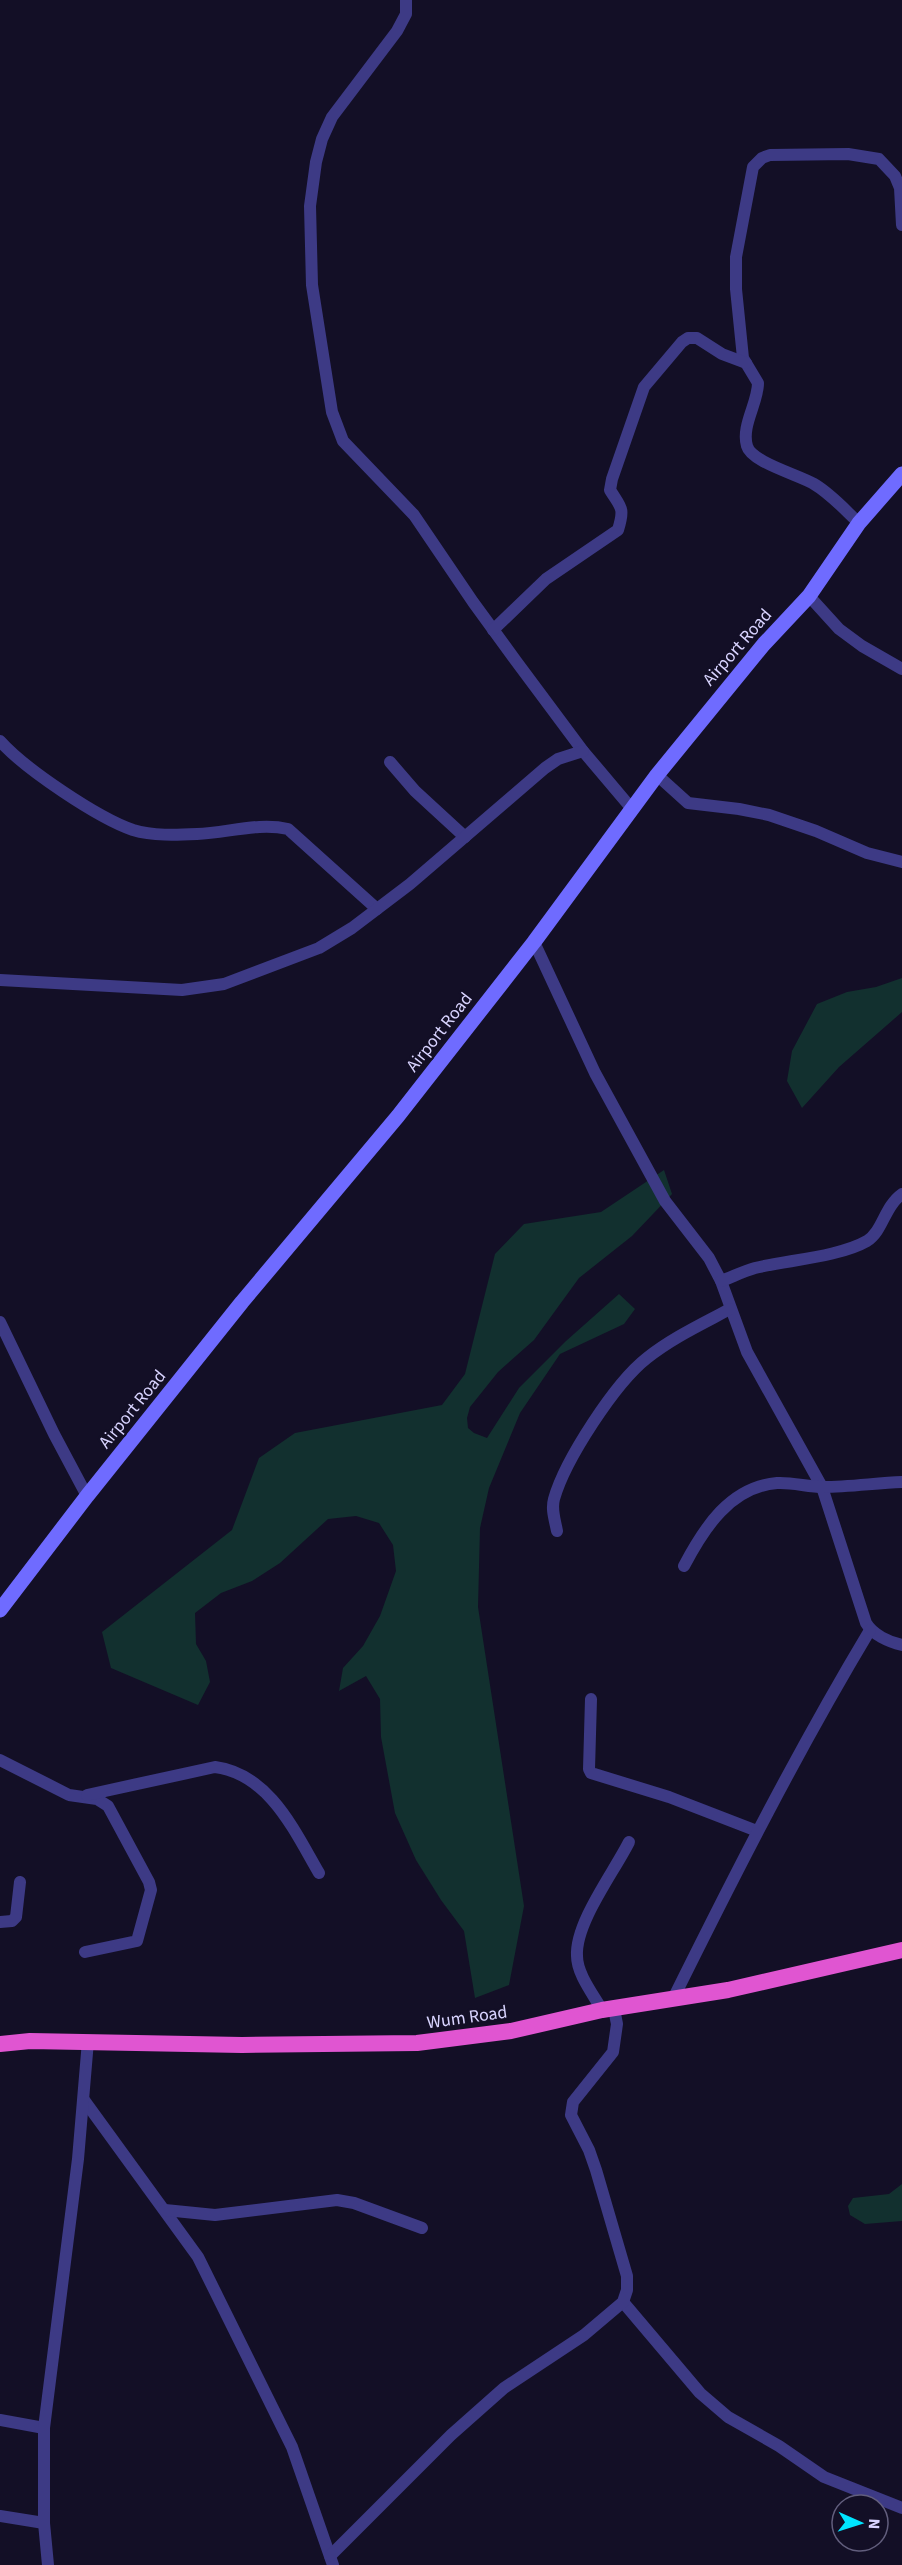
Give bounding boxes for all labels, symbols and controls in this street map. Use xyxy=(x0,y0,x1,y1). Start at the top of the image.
street label: Airport Road xyxy=(697,603,778,691)
street label: Airport Road xyxy=(400,987,478,1077)
street label: Airport Road xyxy=(93,1365,172,1454)
street label: Wum Road xyxy=(425,1999,509,2036)
north arrow xyxy=(830,2493,890,2553)
text: N xyxy=(863,2518,885,2530)

